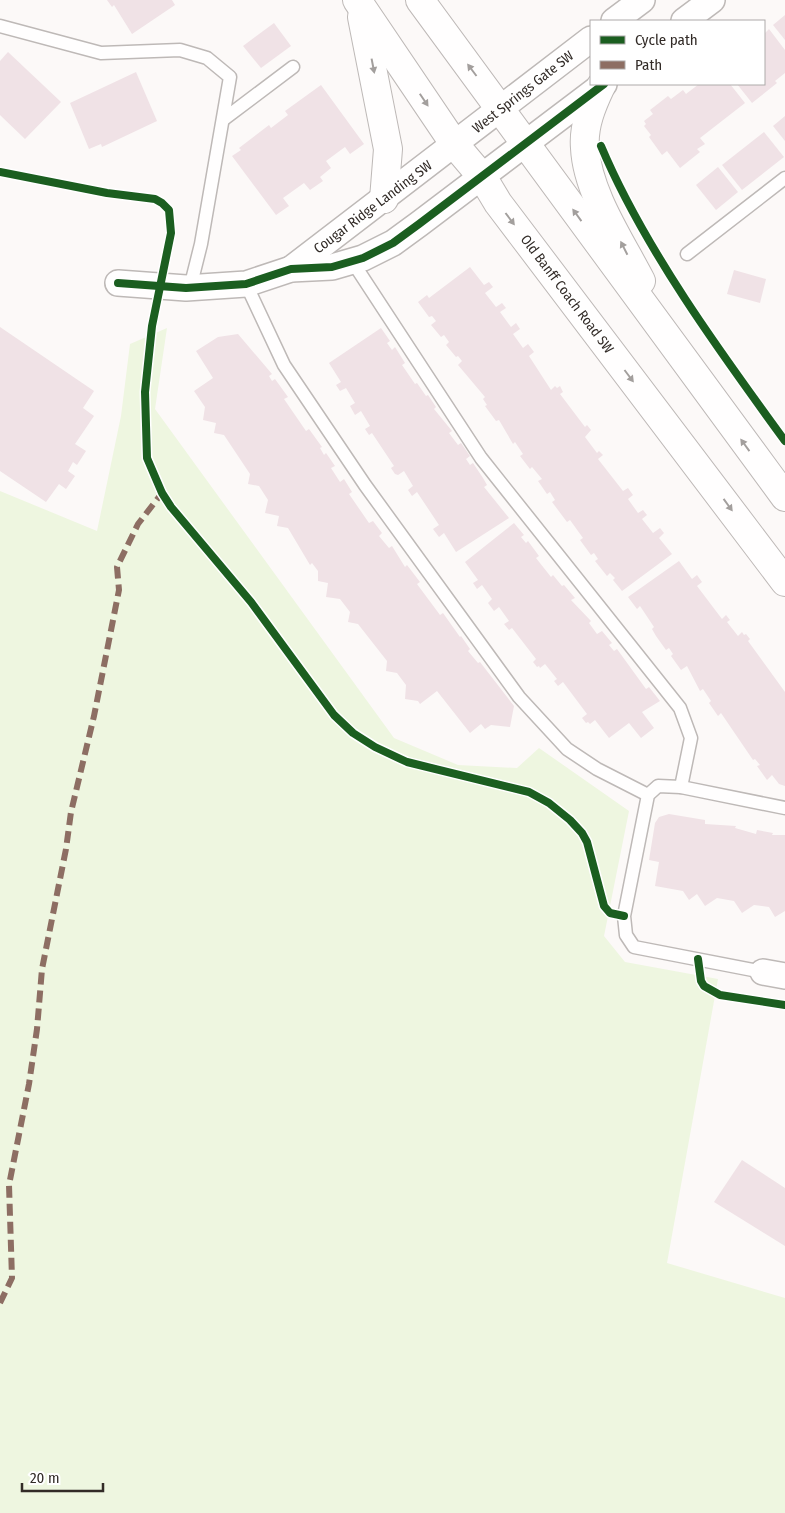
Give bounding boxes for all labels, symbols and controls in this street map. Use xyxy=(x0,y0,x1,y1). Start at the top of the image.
legend xyxy=(590,20,765,85)
text: Cycle path xyxy=(635,31,698,49)
street label: West Springs Gate SW xyxy=(469,47,577,137)
text: Path xyxy=(635,56,662,74)
one-way arrow xyxy=(369,58,377,74)
one-way arrow xyxy=(467,63,477,77)
one-way arrow xyxy=(420,93,429,107)
street label: Cougar Ridge Landing SW xyxy=(310,157,436,257)
one-way arrow xyxy=(572,209,582,222)
one-way arrow xyxy=(505,212,515,226)
street label: Old Banff Coach Road SW xyxy=(517,231,617,357)
one-way arrow xyxy=(620,241,628,255)
one-way arrow xyxy=(624,369,634,383)
one-way arrow xyxy=(740,438,750,452)
one-way arrow xyxy=(723,498,734,511)
scale bar xyxy=(22,1460,104,1492)
text: 20 m xyxy=(30,1469,60,1487)

